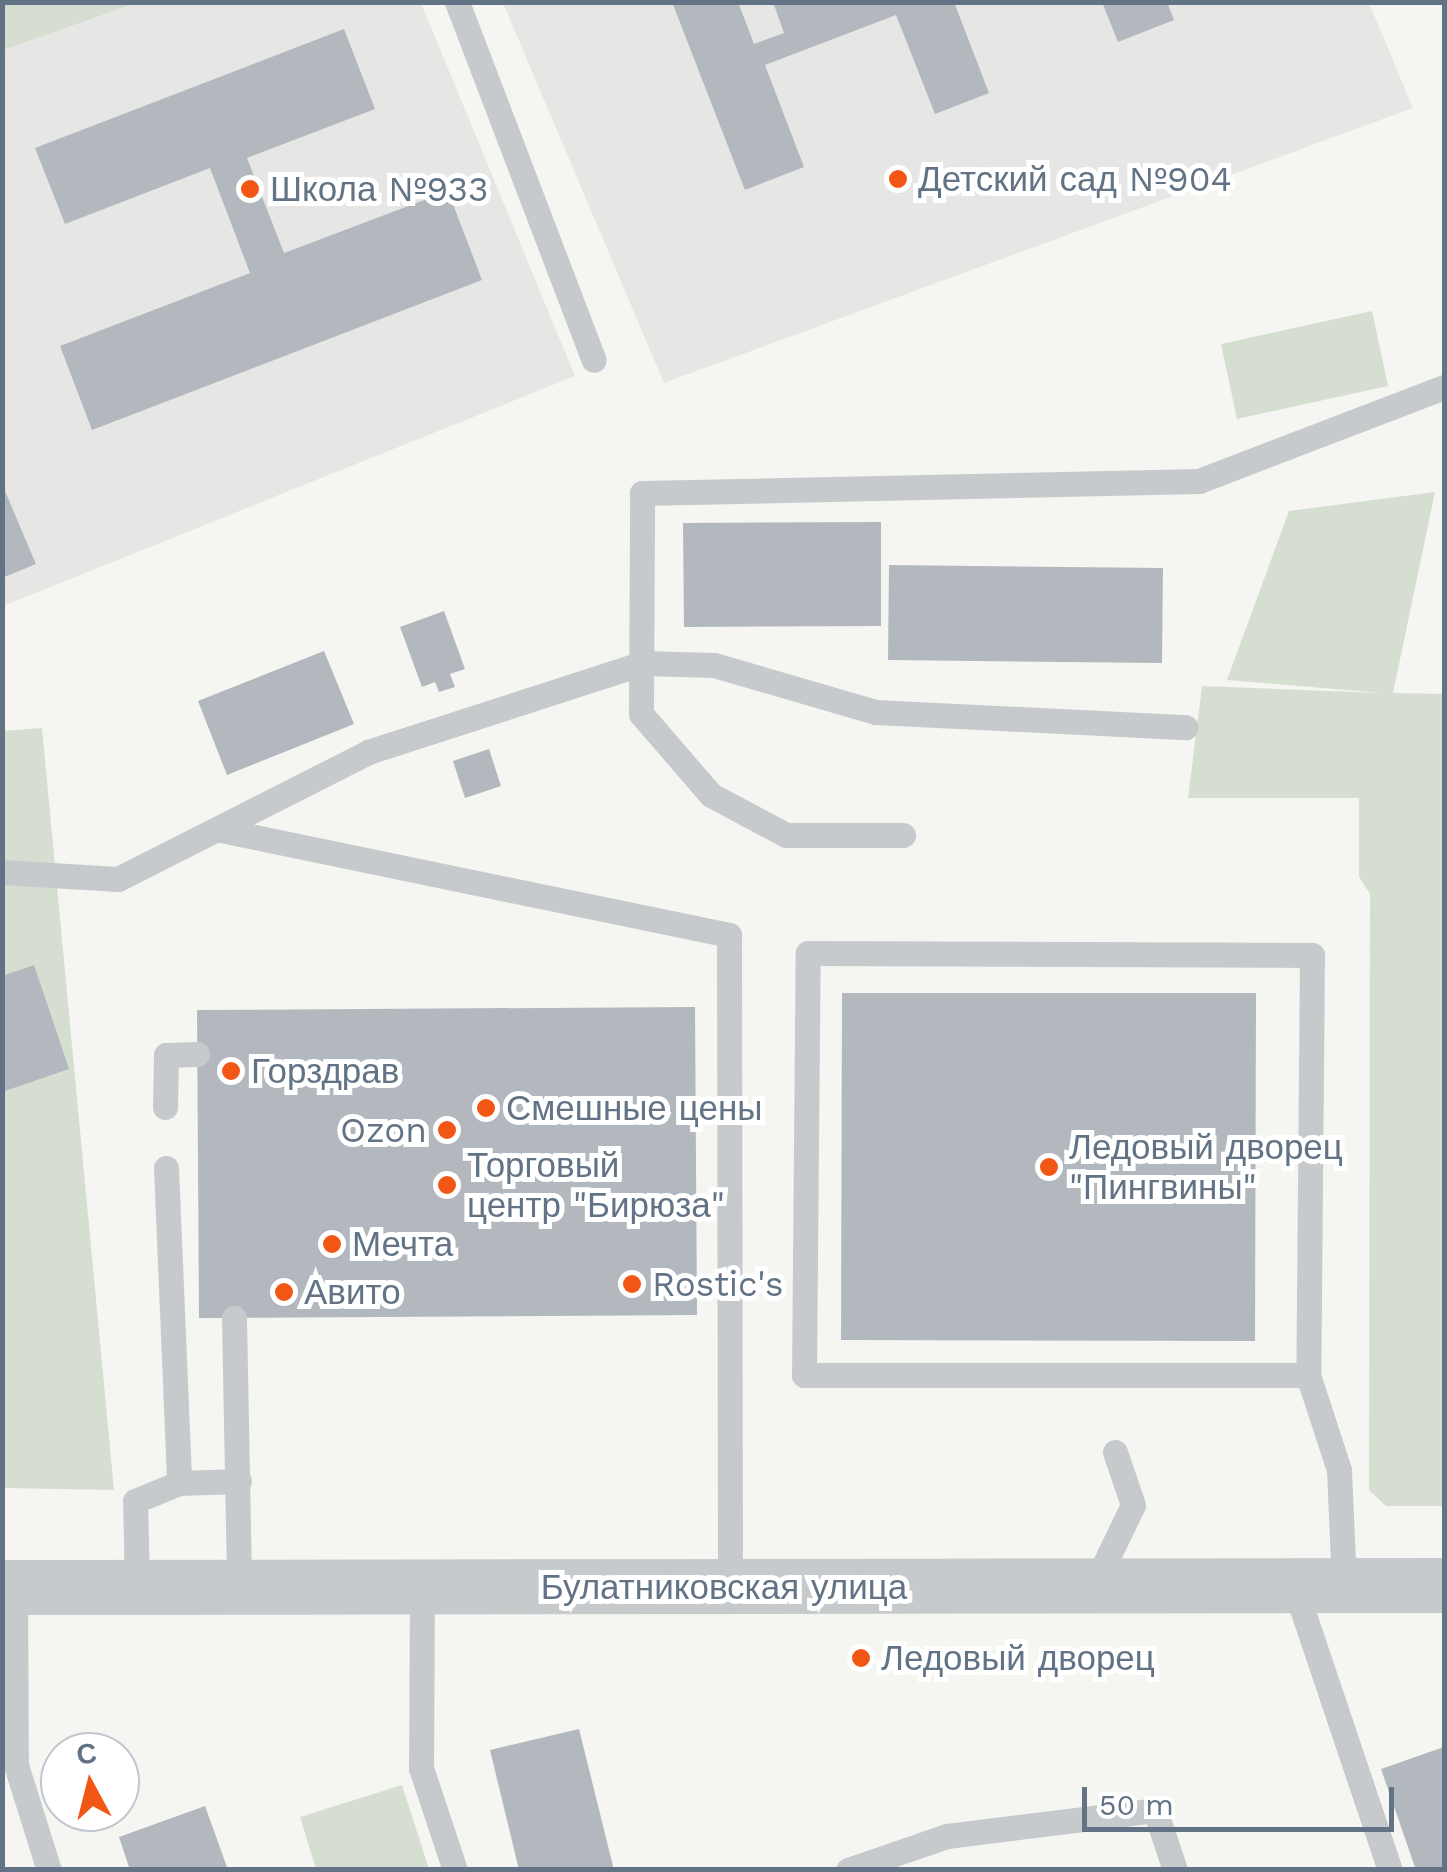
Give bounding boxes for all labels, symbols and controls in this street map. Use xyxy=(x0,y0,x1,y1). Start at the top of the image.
place label: Детский сад №904 xyxy=(918,158,1232,200)
place label: Школа №933 xyxy=(270,168,488,210)
marker: Детский сад №904 xyxy=(887,168,909,190)
marker: Школа №933 xyxy=(239,178,261,200)
place label: Горздрав xyxy=(251,1050,399,1092)
marker: Горздрав xyxy=(220,1060,242,1082)
place label: Смешные цены xyxy=(506,1087,762,1129)
marker: Смешные цены xyxy=(475,1097,497,1119)
place label: Ozon xyxy=(340,1109,427,1151)
marker: Ozon xyxy=(436,1119,458,1141)
place label: Ледовый дворец "Пингвины" xyxy=(1069,1126,1343,1208)
place label: Торговый центр "Бирюза" xyxy=(467,1144,725,1226)
marker: Ледовый дворец "Пингвины" xyxy=(1038,1156,1060,1178)
marker: Торговый центр "Бирюза" xyxy=(436,1174,458,1196)
place label: Мечта xyxy=(352,1223,453,1265)
marker: Мечта xyxy=(321,1233,343,1255)
place label: Rostic's xyxy=(652,1263,783,1305)
place label: Авито xyxy=(304,1271,401,1313)
marker: Rostic's xyxy=(621,1273,643,1295)
marker: Авито xyxy=(273,1281,295,1303)
street label: Булатниковская улица xyxy=(541,1566,907,1608)
place label: Ледовый дворец xyxy=(881,1637,1155,1679)
marker: Ледовый дворец xyxy=(850,1647,872,1669)
north arrow xyxy=(40,1732,140,1832)
text: С xyxy=(74,1736,99,1771)
scale bar xyxy=(1087,1767,1400,1829)
text: 50 m xyxy=(1099,1787,1174,1822)

